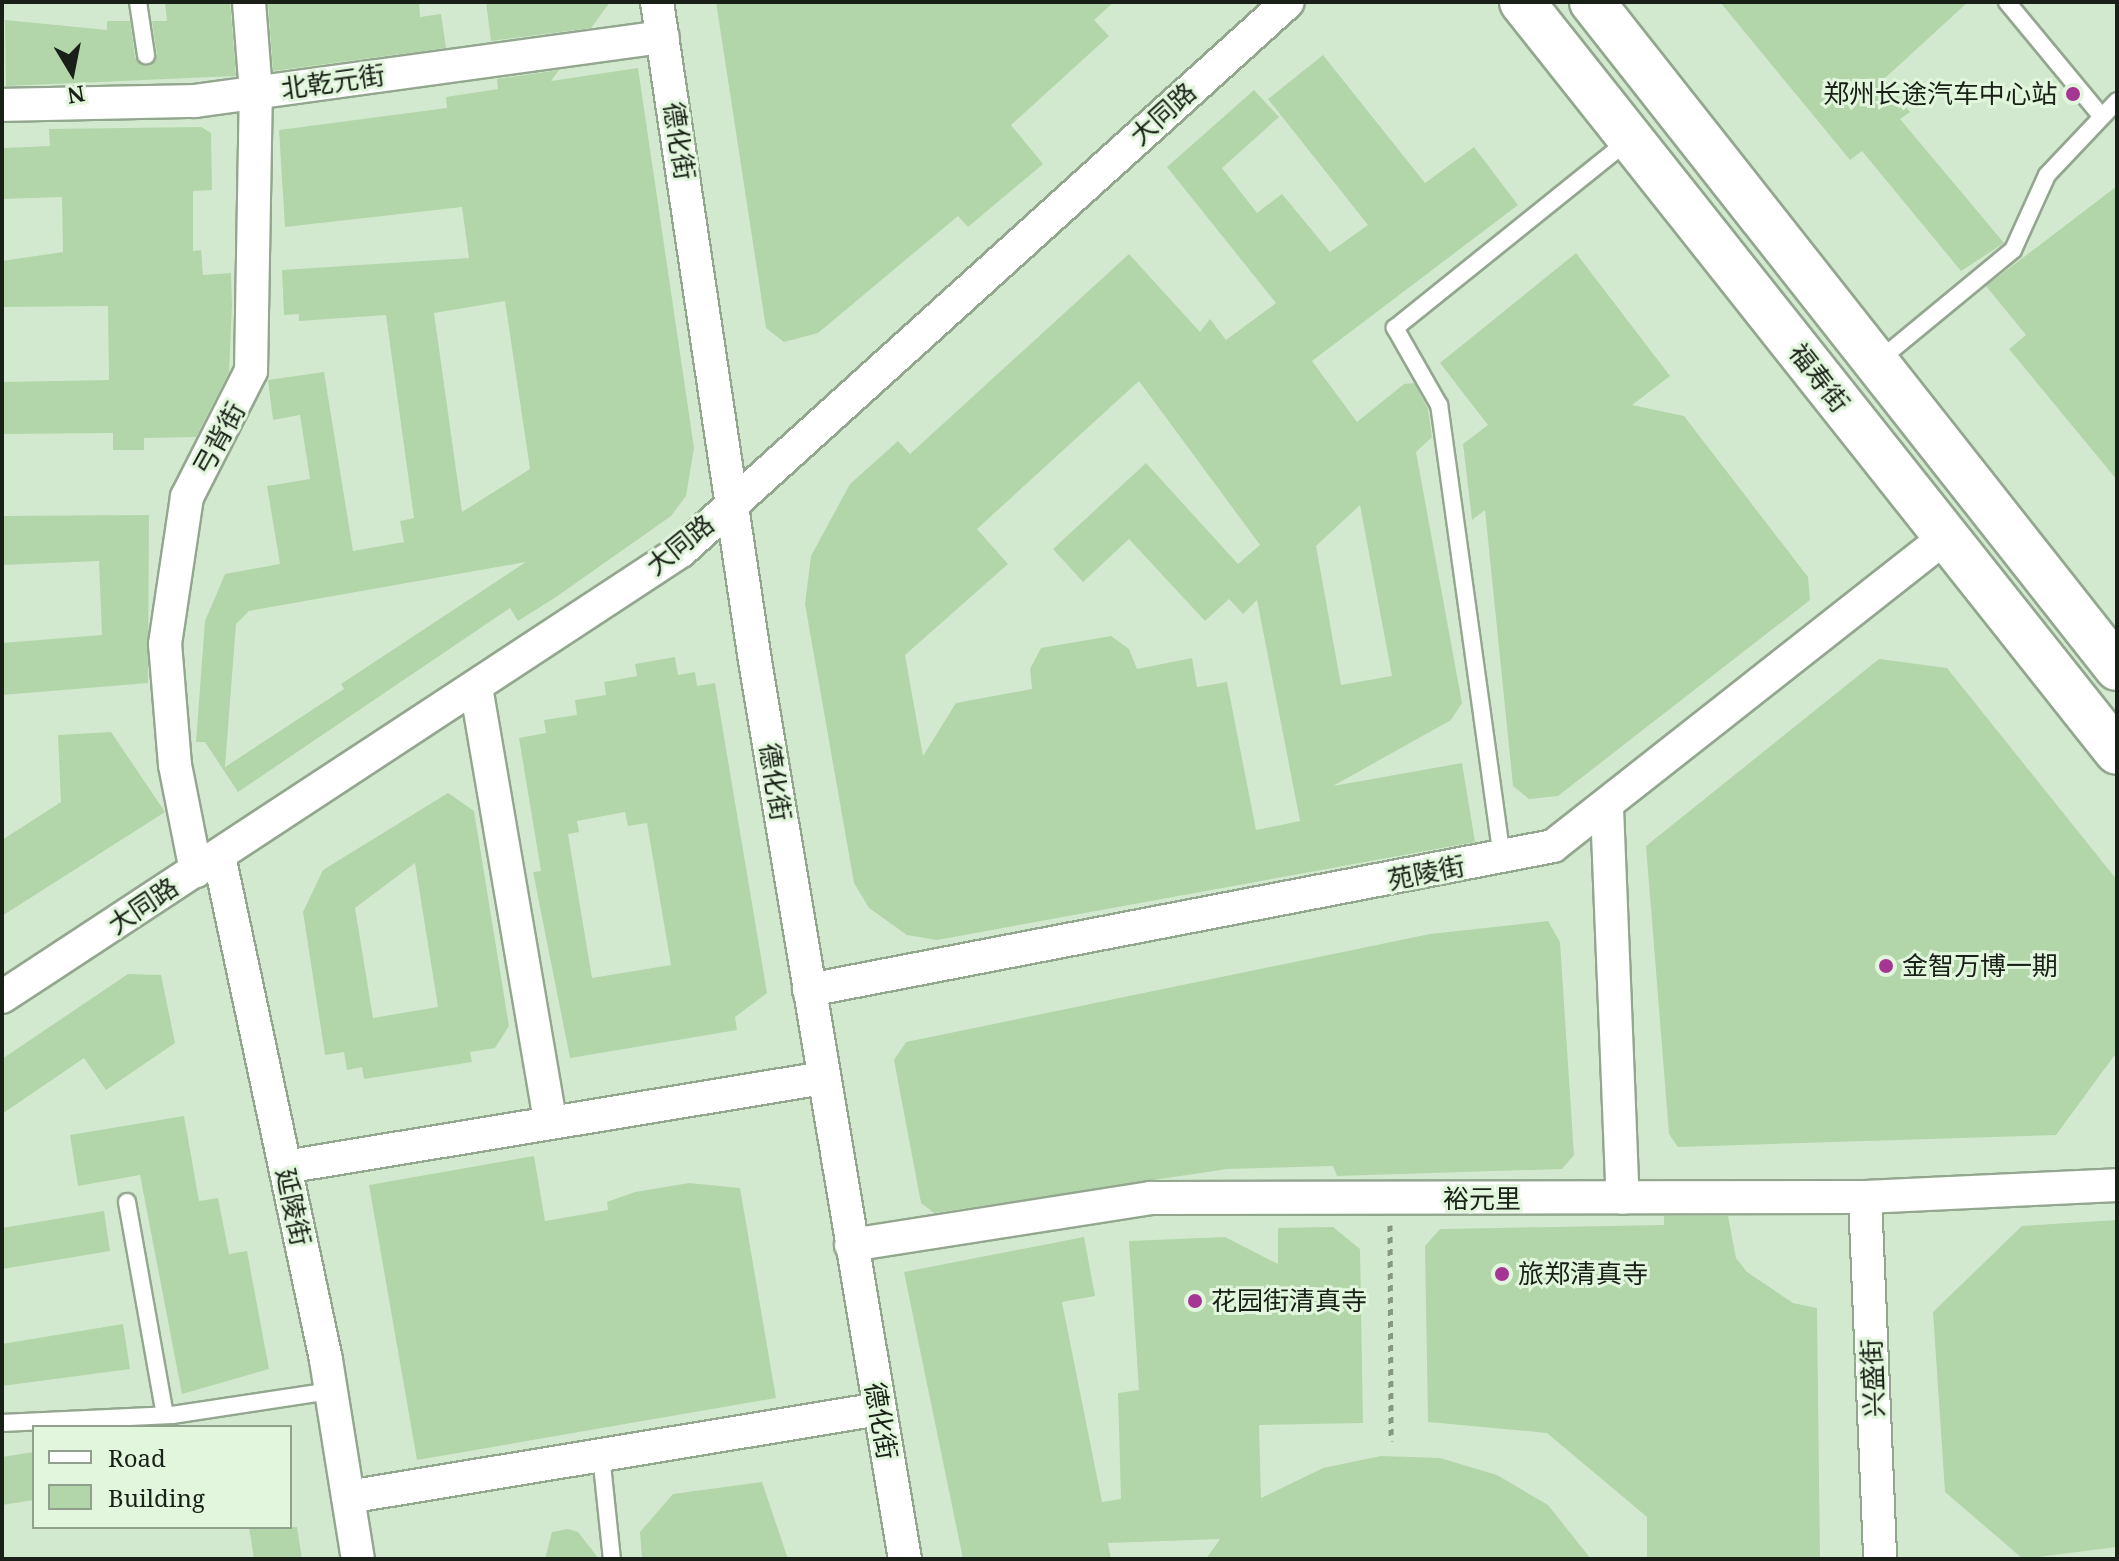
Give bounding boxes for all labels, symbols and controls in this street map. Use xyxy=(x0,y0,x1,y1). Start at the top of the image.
north arrow xyxy=(32,32,112,112)
street label: 北乾元街 xyxy=(279,59,387,105)
street label: 大同路 xyxy=(1124,76,1202,152)
place label: 郑州长途汽车中心站 xyxy=(1823,78,2057,110)
text: N xyxy=(65,79,87,112)
marker: 郑州长途汽车中心站 xyxy=(2064,85,2082,103)
street label: 德化街 xyxy=(657,100,701,182)
street label: 福寿街 xyxy=(1783,338,1855,418)
street label: 弓背街 xyxy=(186,397,252,481)
street label: 大同路 xyxy=(640,508,720,582)
street label: 德化街 xyxy=(753,741,797,823)
street label: 苑陵街 xyxy=(1385,850,1467,896)
street label: 大同路 xyxy=(102,871,184,941)
place label: 金智万博一期 xyxy=(1902,950,2058,982)
marker: 金智万博一期 xyxy=(1877,957,1895,975)
street label: 延陵街 xyxy=(270,1166,316,1248)
street label: 裕元里 xyxy=(1443,1183,1521,1215)
place label: 旅郑清真寺 xyxy=(1518,1258,1648,1290)
marker: 旅郑清真寺 xyxy=(1493,1265,1511,1283)
place label: 花园街清真寺 xyxy=(1211,1285,1367,1317)
marker: 花园街清真寺 xyxy=(1186,1292,1204,1310)
street label: 兴盛街 xyxy=(1856,1338,1890,1418)
street label: 德化街 xyxy=(859,1380,903,1462)
legend xyxy=(32,1425,292,1529)
text: Road xyxy=(108,1441,166,1474)
text: Building xyxy=(108,1481,205,1514)

